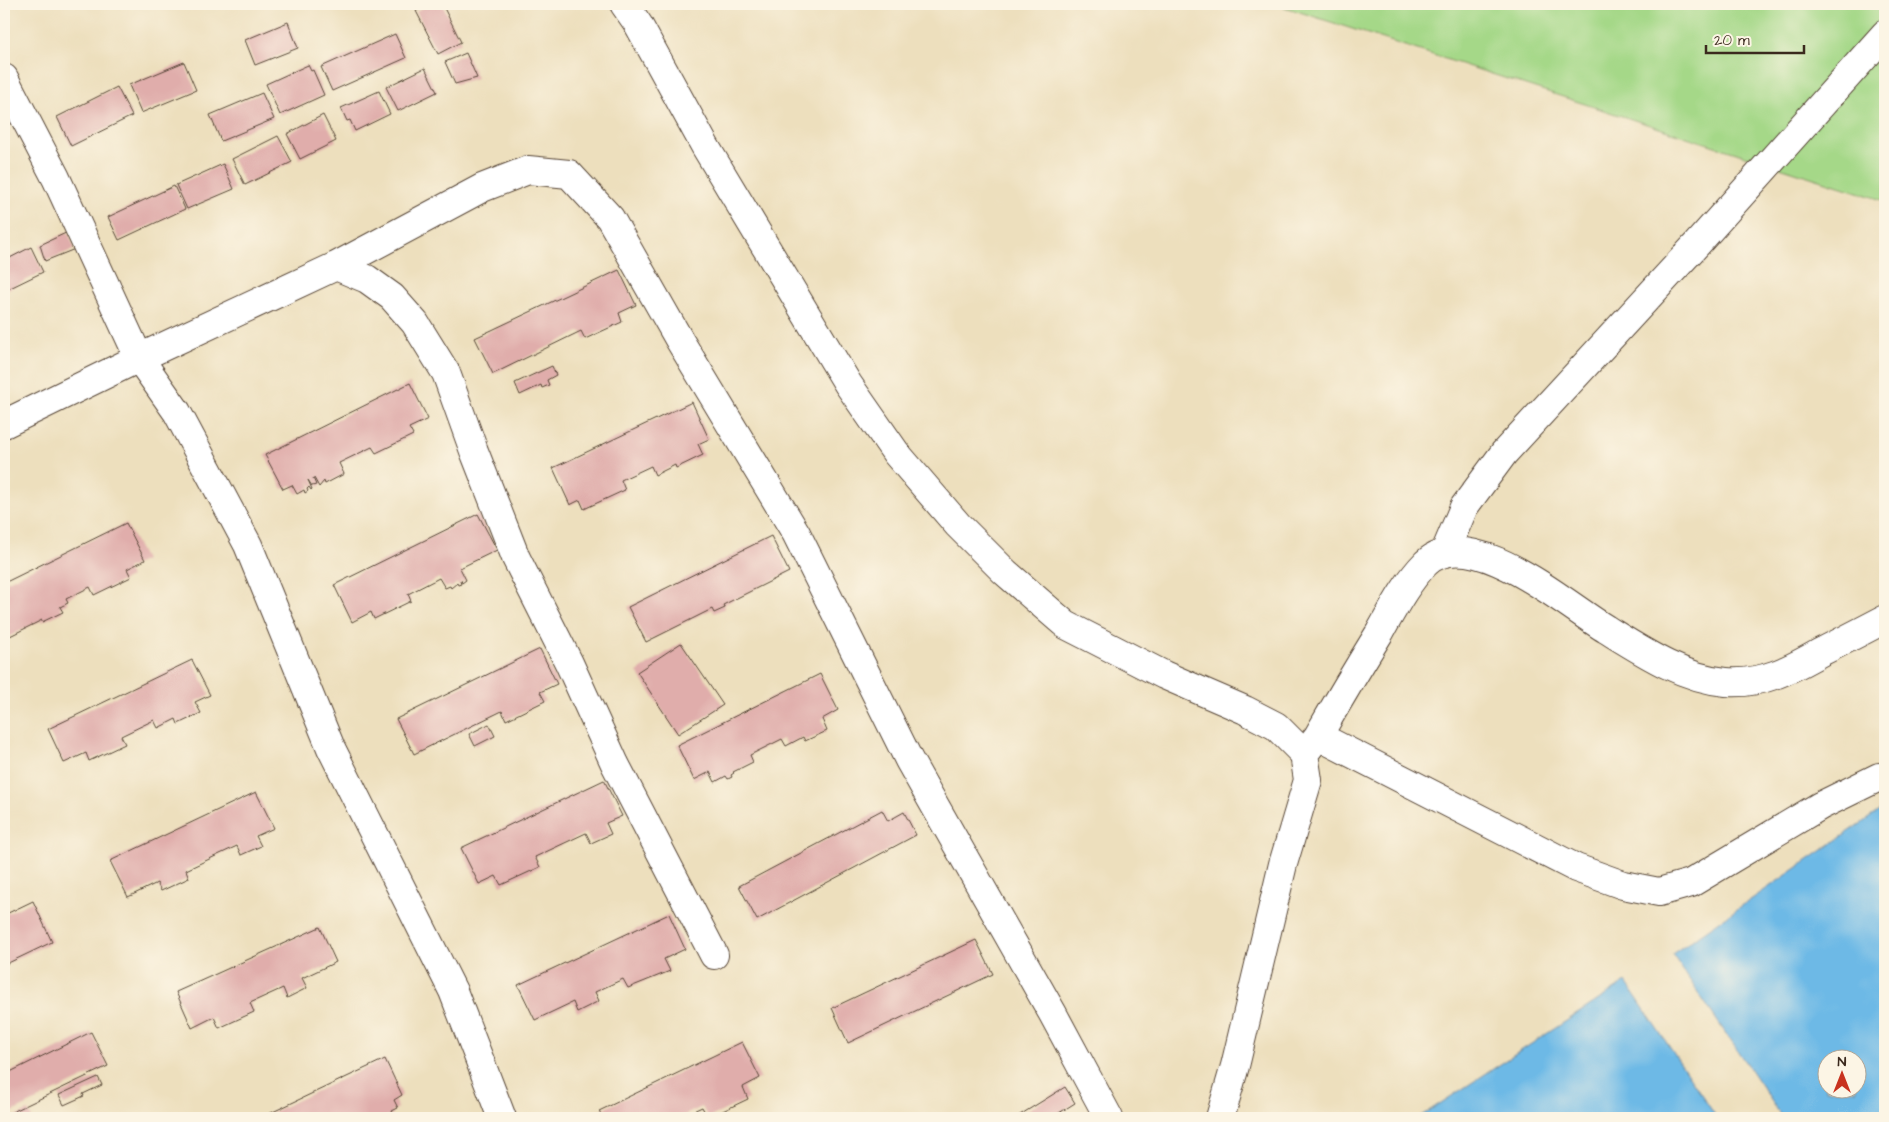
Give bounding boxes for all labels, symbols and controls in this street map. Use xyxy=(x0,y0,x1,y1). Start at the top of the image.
scale bar xyxy=(1706,22,1804,54)
text: 20 m xyxy=(1714,30,1750,51)
north arrow xyxy=(1816,1050,1866,1100)
text: N xyxy=(1838,1052,1847,1072)

